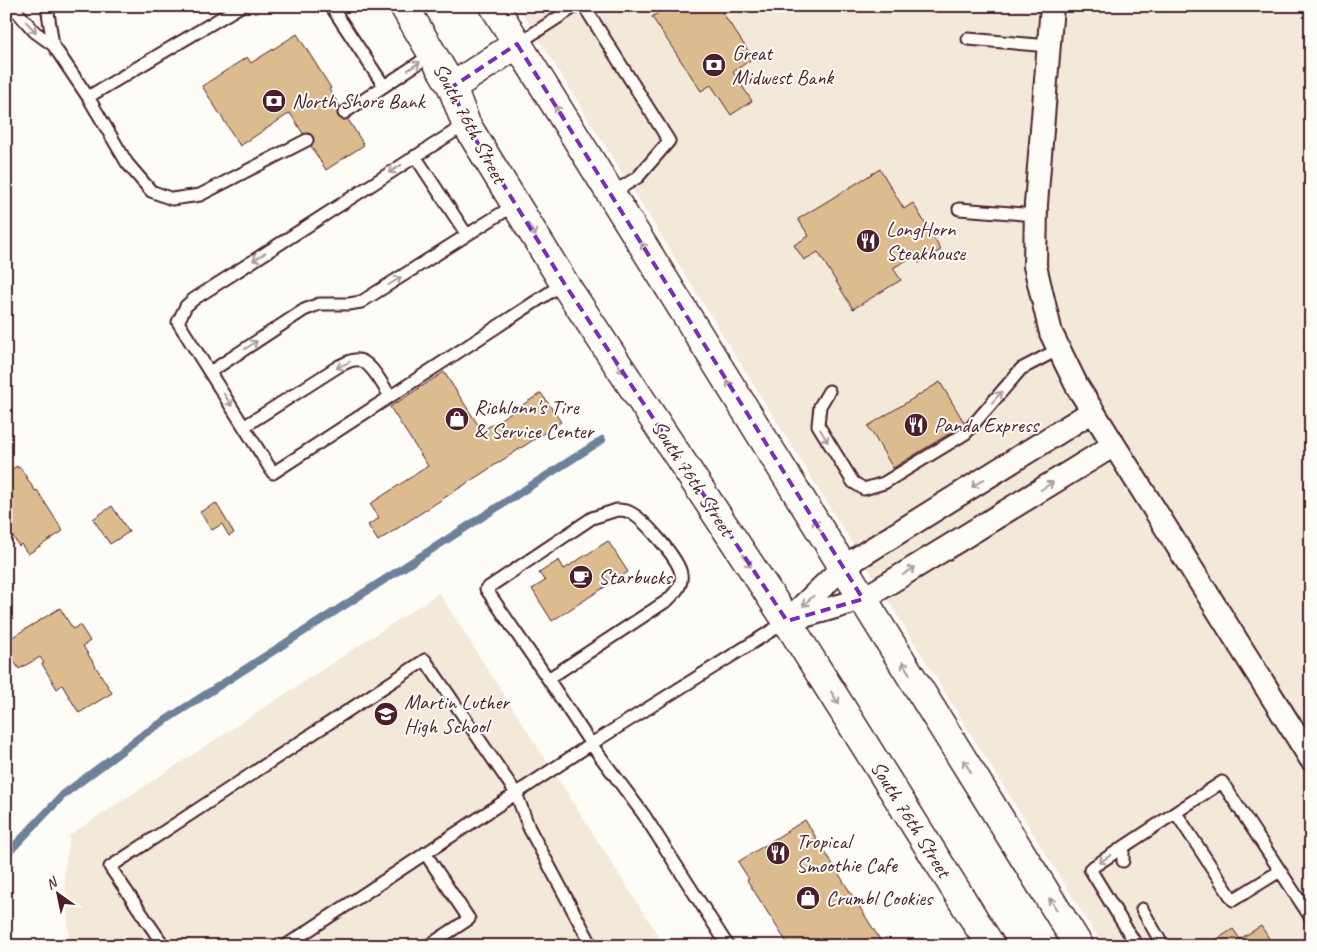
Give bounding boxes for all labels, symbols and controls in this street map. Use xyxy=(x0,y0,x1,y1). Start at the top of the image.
one-way arrow xyxy=(25,21,37,33)
place label: Great Midwest Bank xyxy=(732,40,834,90)
bank icon: Great Midwest Bank xyxy=(701,52,727,78)
street label: South 76th Street xyxy=(427,58,514,189)
one-way arrow xyxy=(406,61,420,71)
bank icon: North Shore Bank xyxy=(261,88,287,114)
place label: North Shore Bank xyxy=(292,88,427,114)
one-way arrow xyxy=(554,105,564,119)
one-way arrow xyxy=(389,165,403,175)
place label: LongHorn Steakhouse xyxy=(886,216,966,266)
one-way arrow xyxy=(527,223,537,237)
restaurant icon: LongHorn Steakhouse xyxy=(855,228,881,254)
one-way arrow xyxy=(640,243,650,257)
one-way arrow xyxy=(252,253,266,263)
one-way arrow xyxy=(387,276,401,286)
one-way arrow xyxy=(243,340,257,350)
one-way arrow xyxy=(336,360,351,370)
one-way arrow xyxy=(614,360,625,374)
one-way arrow xyxy=(726,381,736,395)
one-way arrow xyxy=(992,390,1003,403)
one-way arrow xyxy=(223,392,233,406)
place label: Richlonn's Tire & Service Center xyxy=(474,394,595,444)
shop icon: Richlonn's Tire & Service Center xyxy=(444,406,470,432)
restaurant icon: Panda Express xyxy=(903,412,929,438)
place label: Panda Express xyxy=(934,412,1040,438)
street label: South 76th Street xyxy=(646,415,741,542)
one-way arrow xyxy=(820,428,830,442)
one-way arrow xyxy=(971,479,985,489)
one-way arrow xyxy=(1039,481,1053,491)
one-way arrow xyxy=(812,519,822,533)
one-way arrow xyxy=(742,554,752,568)
cafe icon: Starbucks xyxy=(568,564,594,590)
place label: Starbucks xyxy=(598,564,673,590)
one-way arrow xyxy=(901,566,915,576)
one-way arrow xyxy=(802,594,814,607)
one-way arrow xyxy=(900,661,910,675)
place label: Martin Luther High School xyxy=(404,689,510,739)
one-way arrow xyxy=(830,691,840,705)
school or university icon: Martin Luther High School xyxy=(373,701,399,727)
street label: South 76th Street xyxy=(865,756,958,884)
one-way arrow xyxy=(962,760,972,774)
place label: Tropical Smoothie Cafe xyxy=(796,828,898,878)
restaurant icon: Tropical Smoothie Cafe xyxy=(765,840,791,866)
one-way arrow xyxy=(1099,854,1113,864)
north arrow xyxy=(32,870,82,920)
text: N xyxy=(43,873,61,893)
shop icon: Crumbl Cookies xyxy=(795,885,821,911)
place label: Crumbl Cookies xyxy=(826,885,934,911)
one-way arrow xyxy=(1048,898,1058,912)

